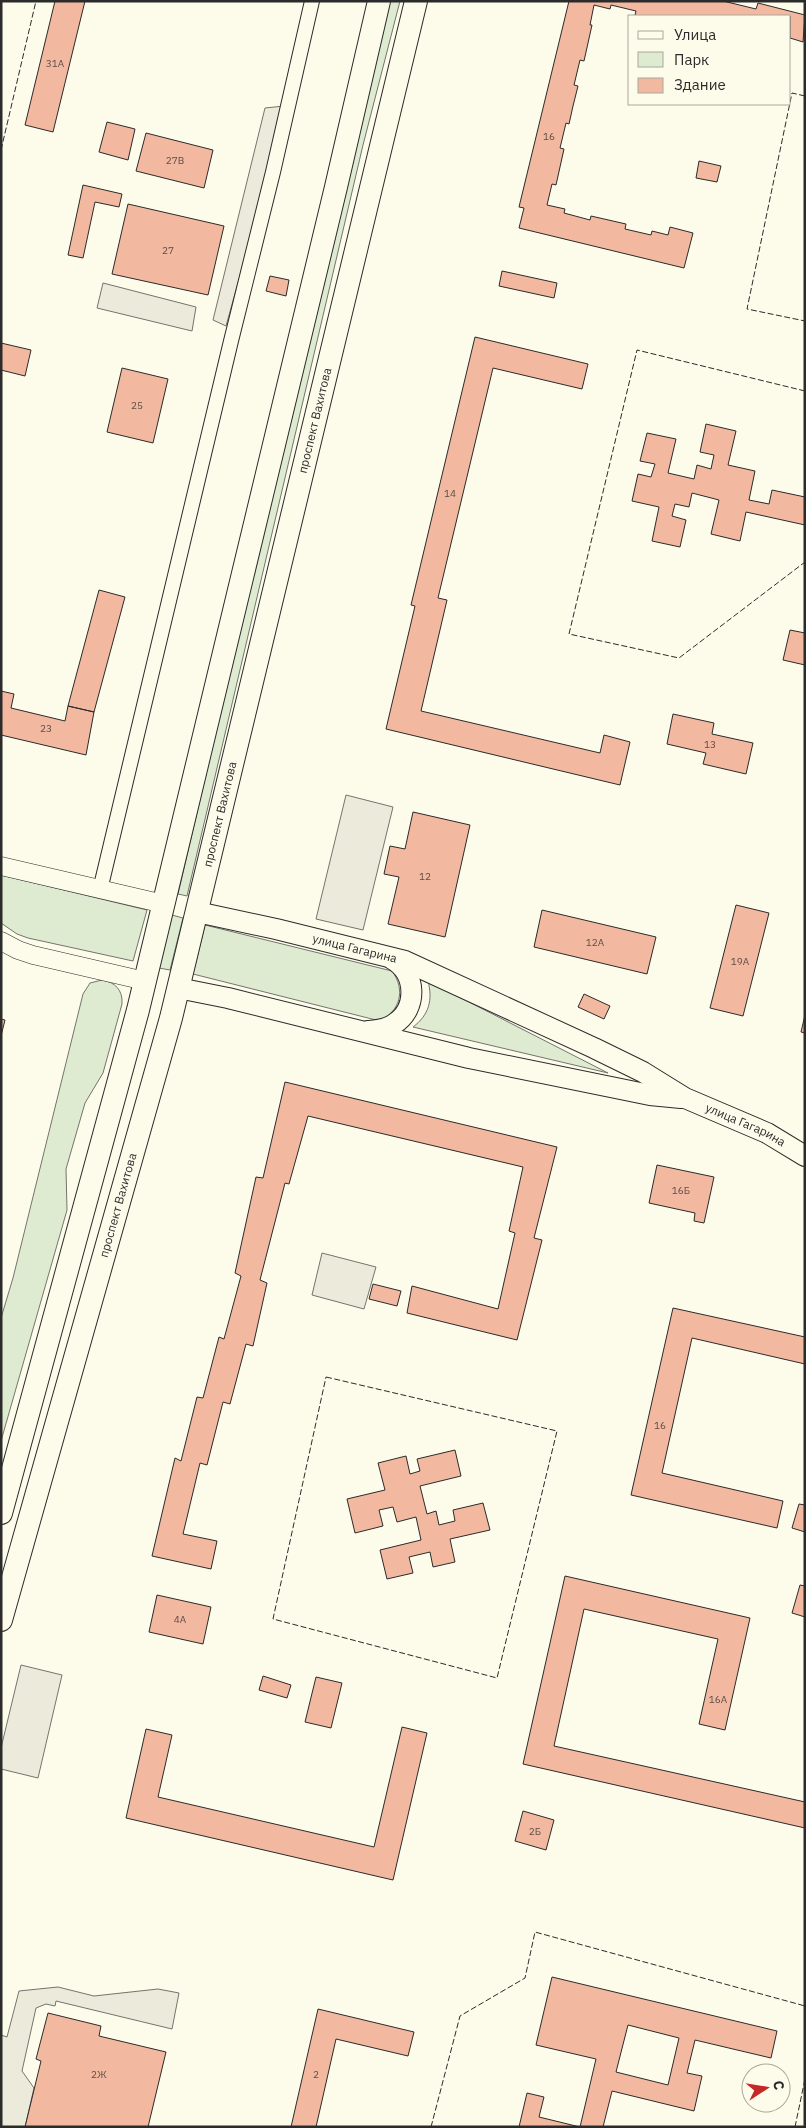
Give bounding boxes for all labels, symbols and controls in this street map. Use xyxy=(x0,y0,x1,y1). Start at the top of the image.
legend xyxy=(628,15,791,105)
text: Улица xyxy=(674,25,716,44)
text: Парк xyxy=(674,50,709,69)
house number: 31А xyxy=(46,57,65,70)
text: Здание xyxy=(674,75,726,94)
house number: 16 xyxy=(543,130,555,143)
house number: 27В xyxy=(166,154,184,167)
house number: 27 xyxy=(162,244,174,257)
street label: проспект Вахитова xyxy=(294,366,334,475)
house number: 25 xyxy=(131,399,143,412)
house number: 14 xyxy=(444,487,456,500)
house number: 23 xyxy=(40,722,52,735)
house number: 13 xyxy=(704,738,716,751)
street label: проспект Вахитова xyxy=(200,759,240,869)
house number: 12 xyxy=(419,870,431,883)
street label: улица Гагарина xyxy=(311,930,399,966)
house number: 12А xyxy=(586,936,605,949)
house number: 19А xyxy=(731,955,750,968)
street label: улица Гагарина xyxy=(703,1100,789,1150)
street label: проспект Вахитова xyxy=(96,1151,140,1259)
house number: 16Б xyxy=(672,1184,690,1197)
house number: 16 xyxy=(654,1419,666,1432)
house number: 4А xyxy=(174,1613,187,1626)
house number: 16А xyxy=(709,1693,728,1706)
house number: 2Б xyxy=(529,1825,541,1838)
north arrow xyxy=(741,2063,791,2113)
house number: 2Ж xyxy=(91,2068,107,2081)
house number: 2 xyxy=(313,2068,319,2081)
text: С xyxy=(769,2079,788,2092)

